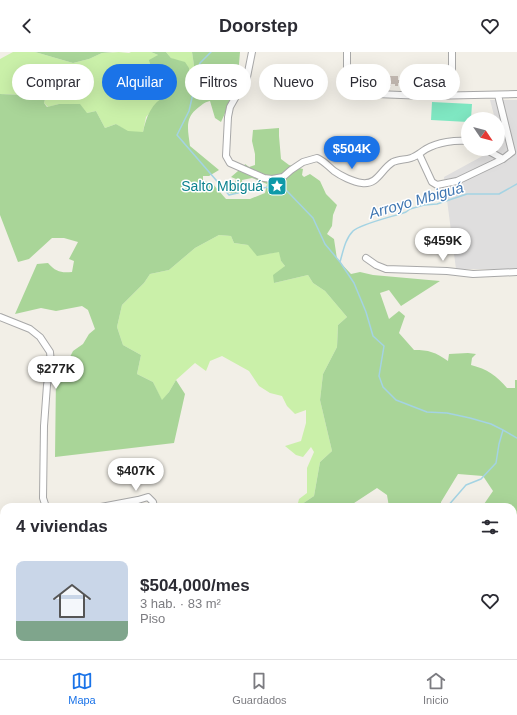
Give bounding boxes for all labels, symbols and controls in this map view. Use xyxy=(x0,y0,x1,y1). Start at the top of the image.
icon: back xyxy=(16,15,38,37)
icon: heart xyxy=(479,15,501,37)
text: Doorstep xyxy=(219,16,298,36)
chip: Comprar xyxy=(12,64,94,100)
chip: Alquilar xyxy=(102,64,177,100)
chip: Filtros xyxy=(185,64,251,100)
chip: Nuevo xyxy=(259,64,328,100)
chip: Piso xyxy=(336,64,391,100)
chip: Casa xyxy=(399,64,460,100)
north arrow xyxy=(461,112,505,156)
map controls xyxy=(461,112,505,156)
pin: $504K xyxy=(324,136,380,170)
text: $504K xyxy=(333,141,371,156)
place icon: Salto Mbiguá xyxy=(266,175,288,197)
place label: Salto Mbiguá xyxy=(181,178,263,194)
water label: Arroyo Mbiguá xyxy=(366,178,465,222)
pin: $459K xyxy=(415,228,471,262)
text: $459K xyxy=(424,233,462,248)
pin: $277K xyxy=(28,356,84,390)
text: $277K xyxy=(37,361,75,376)
pin: $407K xyxy=(108,458,164,492)
text: $407K xyxy=(117,463,155,478)
icon: filters xyxy=(479,516,501,538)
text: 4 viviendas xyxy=(16,517,108,536)
text: $504,000/mes xyxy=(140,576,250,595)
icon: home xyxy=(48,577,96,625)
icon: heart xyxy=(479,590,501,612)
text: 3 hab. · 83 m² xyxy=(140,596,221,611)
text: Piso xyxy=(140,611,165,626)
tab: Mapa xyxy=(68,670,96,706)
tab: Guardados xyxy=(232,670,287,706)
tab: Inicio xyxy=(423,670,449,706)

